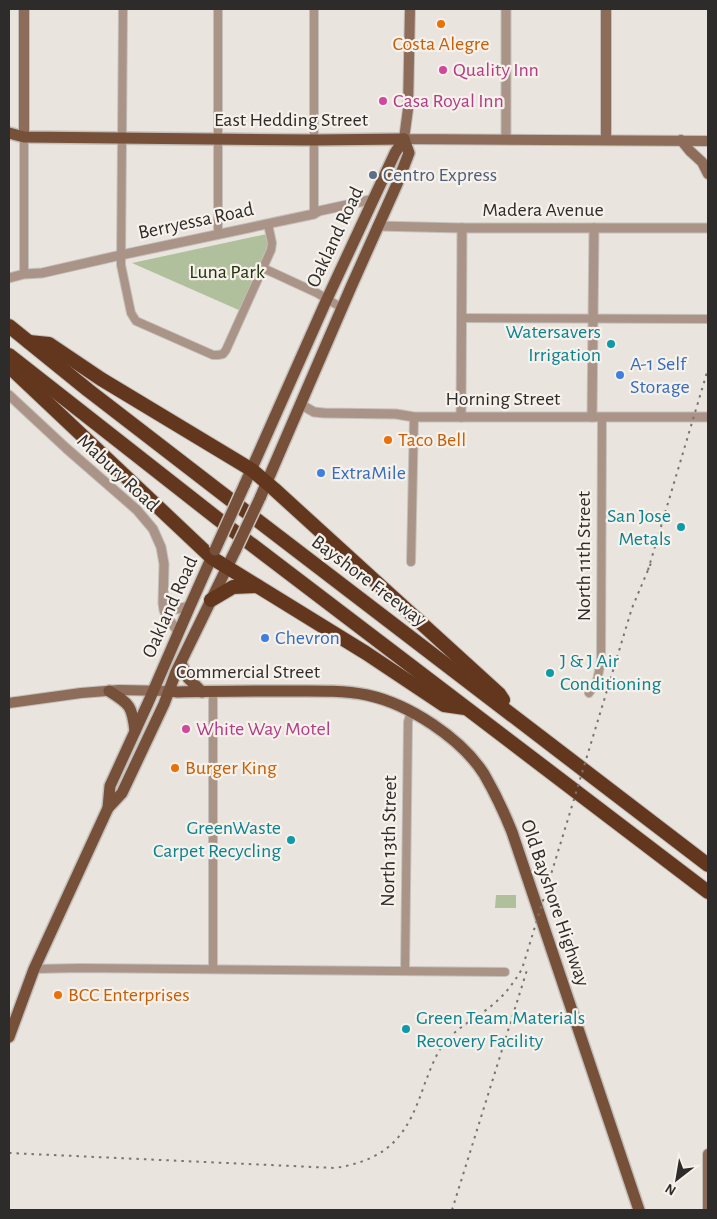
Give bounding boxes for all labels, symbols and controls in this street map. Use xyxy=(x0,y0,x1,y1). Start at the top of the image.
marker: Costa Alegre xyxy=(435,18,447,30)
place label: Costa Alegre xyxy=(392,34,490,54)
place label: Quality Inn xyxy=(453,60,539,80)
marker: Quality Inn xyxy=(437,64,449,76)
place label: Casa Royal Inn xyxy=(393,91,504,111)
marker: Casa Royal Inn xyxy=(377,95,389,107)
street label: East Hedding Street xyxy=(214,110,369,130)
place label: Centro Express xyxy=(383,165,497,185)
marker: Centro Express xyxy=(367,169,379,181)
street label: Oakland Road xyxy=(303,183,367,291)
street label: Berryessa Road xyxy=(136,199,256,243)
street label: Madera Avenue xyxy=(482,200,604,220)
park label: Luna Park xyxy=(189,262,265,282)
place label: Watersavers Irrigation xyxy=(506,322,601,365)
marker: Watersavers Irrigation xyxy=(605,338,617,350)
place label: A-1 Self Storage xyxy=(630,354,690,397)
marker: A-1 Self Storage xyxy=(614,369,626,381)
street label: Horning Street xyxy=(446,389,561,409)
street label: Mabury Road xyxy=(73,430,163,516)
place label: Taco Bell xyxy=(398,430,466,450)
marker: Taco Bell xyxy=(382,434,394,446)
place label: ExtraMile xyxy=(331,463,406,483)
marker: ExtraMile xyxy=(315,467,327,479)
street label: North 11th Street xyxy=(574,490,594,621)
place label: San Jose Metals xyxy=(607,506,671,549)
marker: San Jose Metals xyxy=(675,521,687,533)
street label: Bayshore Freeway xyxy=(308,531,431,631)
street label: Oakland Road xyxy=(139,553,201,661)
place label: Chevron xyxy=(275,628,340,648)
marker: Chevron xyxy=(259,632,271,644)
place label: J & J Air Conditioning xyxy=(560,651,661,694)
street label: Commercial Street xyxy=(176,662,321,682)
marker: J & J Air Conditioning xyxy=(544,667,556,679)
place label: White Way Motel xyxy=(196,719,331,739)
marker: White Way Motel xyxy=(180,723,192,735)
place label: Burger King xyxy=(185,758,277,778)
marker: Burger King xyxy=(169,762,181,774)
street label: North 13th Street xyxy=(378,774,400,907)
street label: Old Bayshore Highway xyxy=(517,817,593,989)
place label: GreenWaste Carpet Recycling xyxy=(153,818,281,861)
marker: GreenWaste Carpet Recycling xyxy=(285,834,297,846)
place label: BCC Enterprises xyxy=(68,985,190,1005)
marker: BCC Enterprises xyxy=(52,989,64,1001)
place label: Green Team Materials Recovery Facility xyxy=(416,1008,585,1051)
marker: Green Team Materials Recovery Facility xyxy=(400,1023,412,1035)
north arrow xyxy=(652,1154,702,1204)
text: N xyxy=(663,1181,679,1198)

